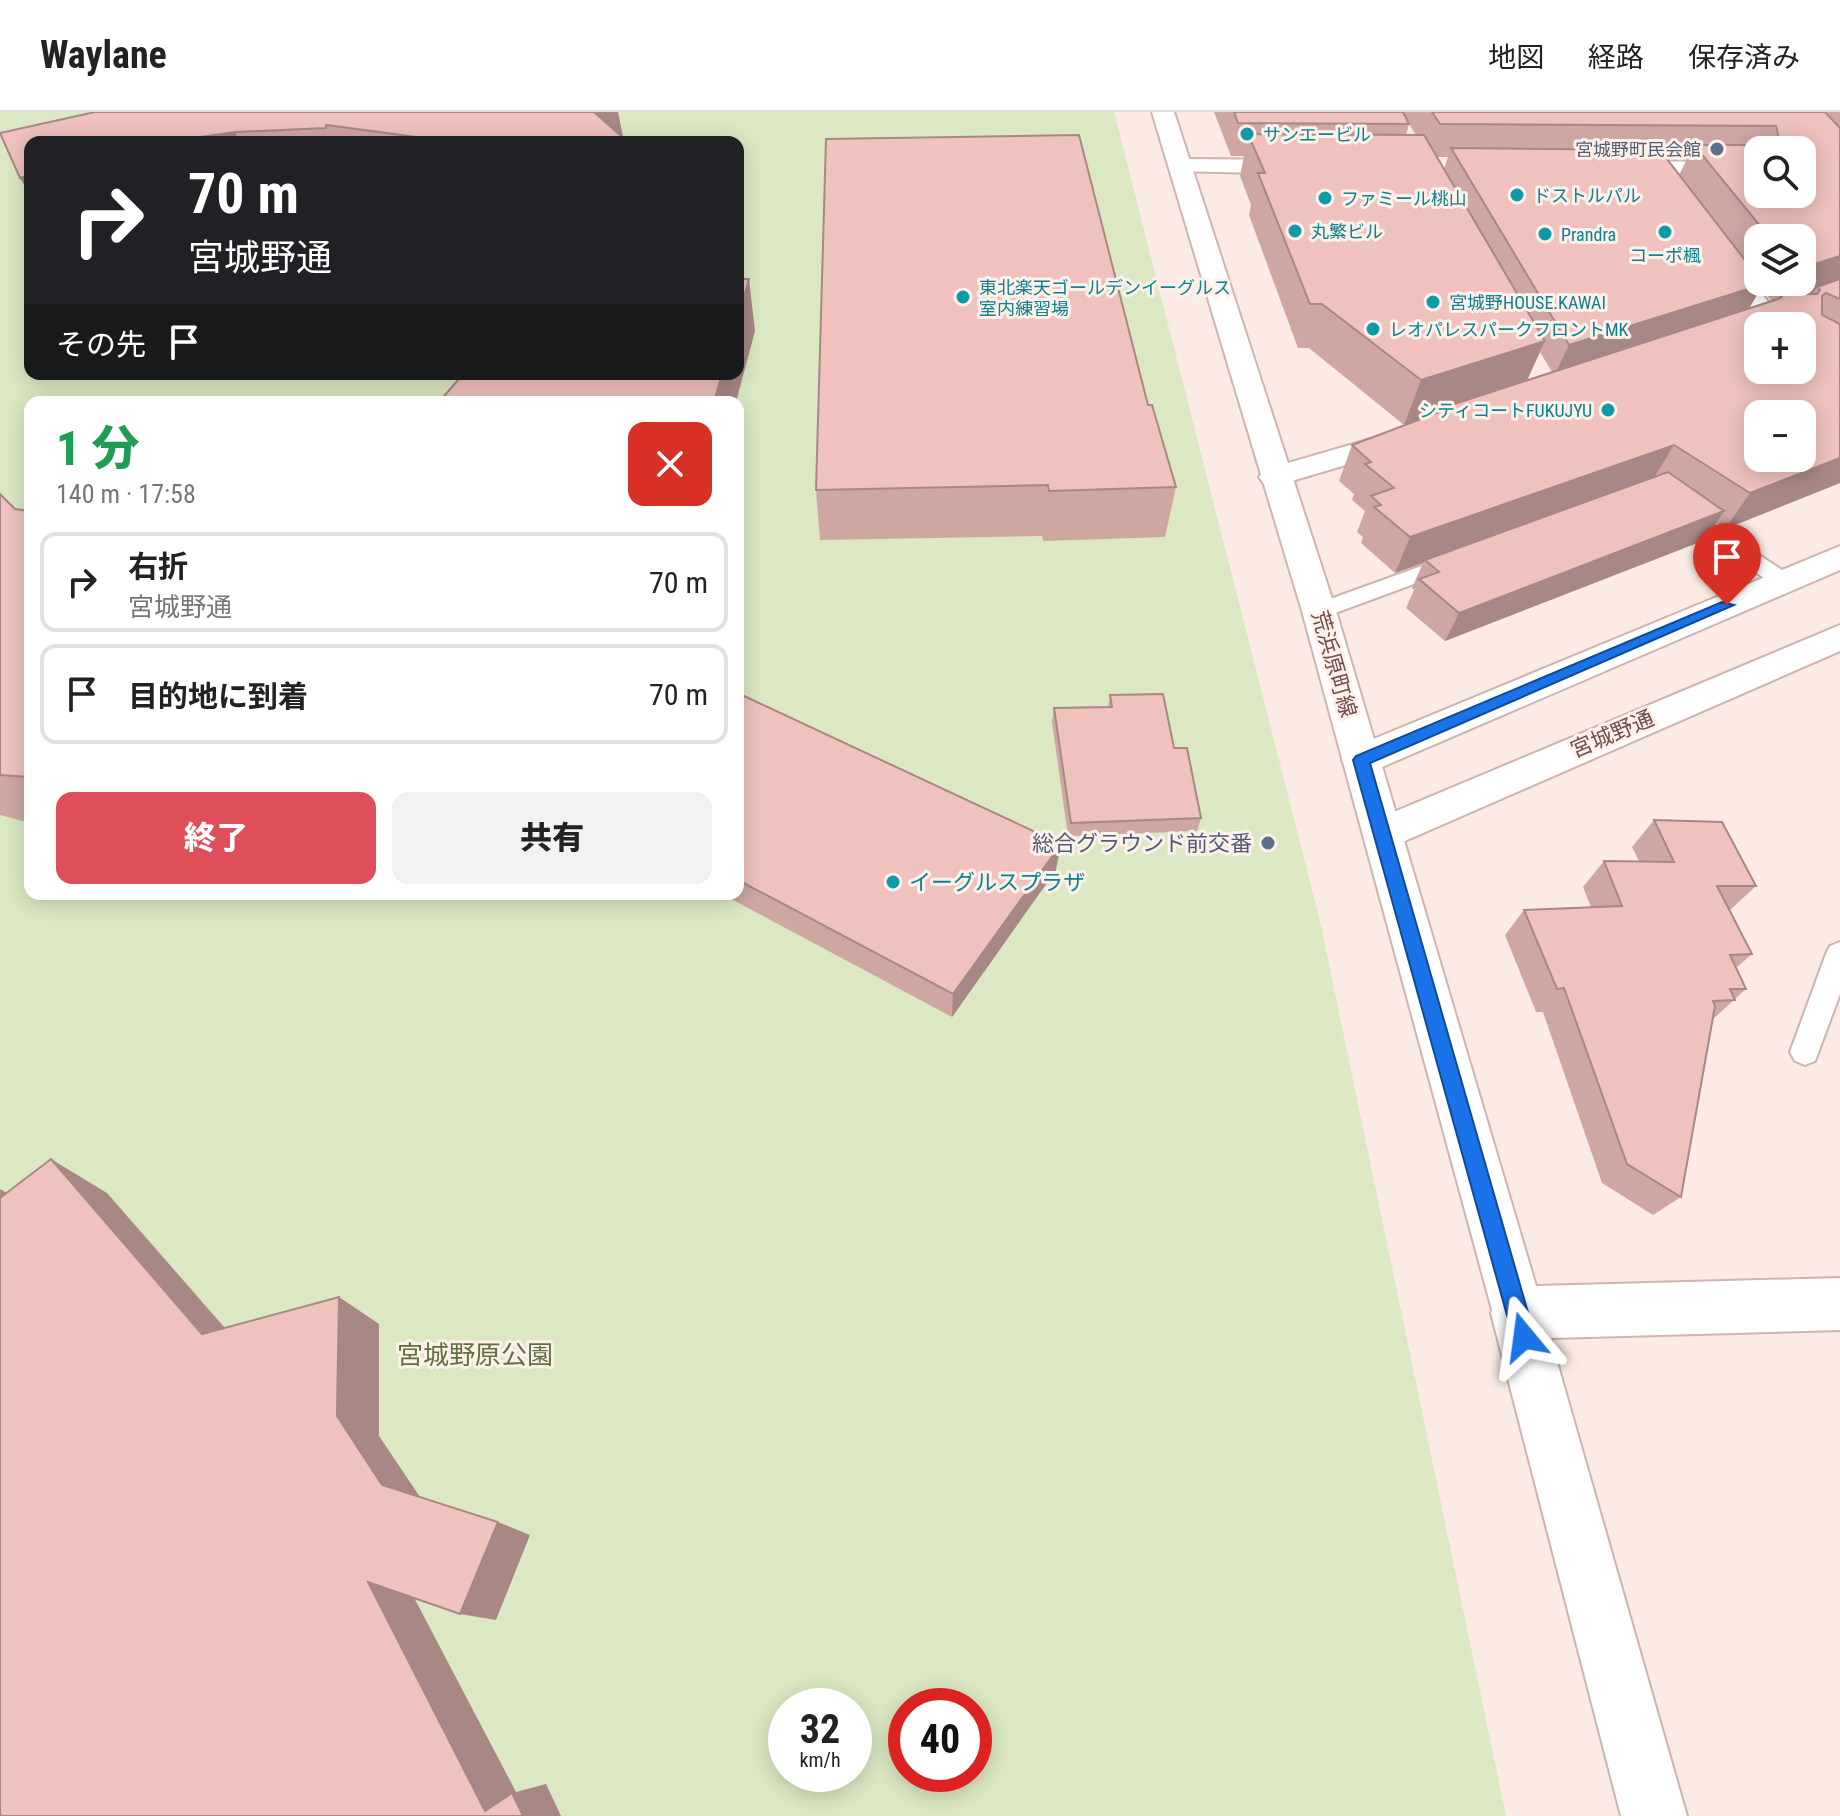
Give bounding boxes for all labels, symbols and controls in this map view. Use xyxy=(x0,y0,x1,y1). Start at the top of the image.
text: Waylane xyxy=(40,33,167,77)
text: 地図 xyxy=(1488,41,1544,74)
text: 経路 xyxy=(1588,41,1644,74)
text: 保存済み xyxy=(1688,41,1800,74)
place label: サンエービル xyxy=(1263,124,1371,145)
marker: サンエービル xyxy=(1238,125,1256,143)
map controls xyxy=(1744,136,1816,472)
button: search xyxy=(1744,136,1816,208)
place label: 宮城野町民会館 xyxy=(1575,139,1701,160)
marker: 宮城野町民会館 xyxy=(1708,140,1726,158)
text: 70 m xyxy=(188,161,299,227)
icon: right xyxy=(56,168,160,272)
place label: ドストルパル xyxy=(1533,185,1641,206)
marker: ドストルパル xyxy=(1508,186,1526,204)
place label: ファミール桃山 xyxy=(1341,188,1467,209)
marker: ファミール桃山 xyxy=(1316,189,1334,207)
place label: 丸繁ビル xyxy=(1311,221,1383,242)
marker: 丸繁ビル xyxy=(1286,222,1304,240)
marker: コーポ楓 xyxy=(1656,223,1674,241)
place label: Prandra xyxy=(1561,224,1616,245)
button: layers xyxy=(1744,224,1816,296)
marker: Prandra xyxy=(1536,225,1554,243)
text: 宮城野通 xyxy=(188,237,332,279)
place label: コーポ楓 xyxy=(1629,245,1701,266)
place label: 東北楽天ゴールデンイーグルス 室内練習場 xyxy=(979,277,1231,319)
marker: 東北楽天ゴールデンイーグルス 室内練習場 xyxy=(954,288,972,306)
place label: 宮城野HOUSE.KAWAI xyxy=(1449,292,1606,313)
marker: 宮城野HOUSE.KAWAI xyxy=(1424,293,1442,311)
button: + xyxy=(1744,312,1816,384)
place label: レオパレスパークフロントMK xyxy=(1389,319,1629,340)
icon: arrive xyxy=(162,320,206,364)
marker: レオパレスパークフロントMK xyxy=(1364,320,1382,338)
text: その先 xyxy=(56,327,146,362)
place label: シティコートFUKUJYU xyxy=(1419,400,1592,421)
button: − xyxy=(1744,400,1816,472)
marker: シティコートFUKUJYU xyxy=(1599,401,1617,419)
text: 1 分 xyxy=(56,420,139,477)
button: close xyxy=(628,422,712,506)
text: 140 m · 17:58 xyxy=(56,479,196,509)
pin xyxy=(1693,523,1761,605)
icon: arrive xyxy=(1705,535,1749,579)
text: 右折 xyxy=(128,549,188,584)
icon: right xyxy=(60,560,104,604)
text: 70 m xyxy=(649,565,708,600)
text: 宮城野通 xyxy=(128,592,232,622)
street label: 荒浜原町線 xyxy=(1307,608,1361,720)
icon: arrive xyxy=(60,672,104,716)
text: 70 m xyxy=(649,677,708,712)
text: 目的地に到着 xyxy=(128,679,308,714)
street label: 宮城野通 xyxy=(1567,705,1657,763)
button: 終了 xyxy=(56,792,376,884)
button: 共有 xyxy=(392,792,712,884)
place label: 総合グラウンド前交番 xyxy=(1032,831,1252,856)
marker: 総合グラウンド前交番 xyxy=(1259,834,1277,852)
place label: イーグルスプラザ xyxy=(909,870,1085,895)
marker: イーグルスプラザ xyxy=(884,873,902,891)
position arrow xyxy=(1482,1295,1566,1379)
park label: 宮城野原公園 xyxy=(397,1340,553,1370)
speed limit sign: 40 xyxy=(888,1688,992,1792)
text: 32 xyxy=(800,1706,840,1753)
text: km/h xyxy=(799,1748,841,1772)

